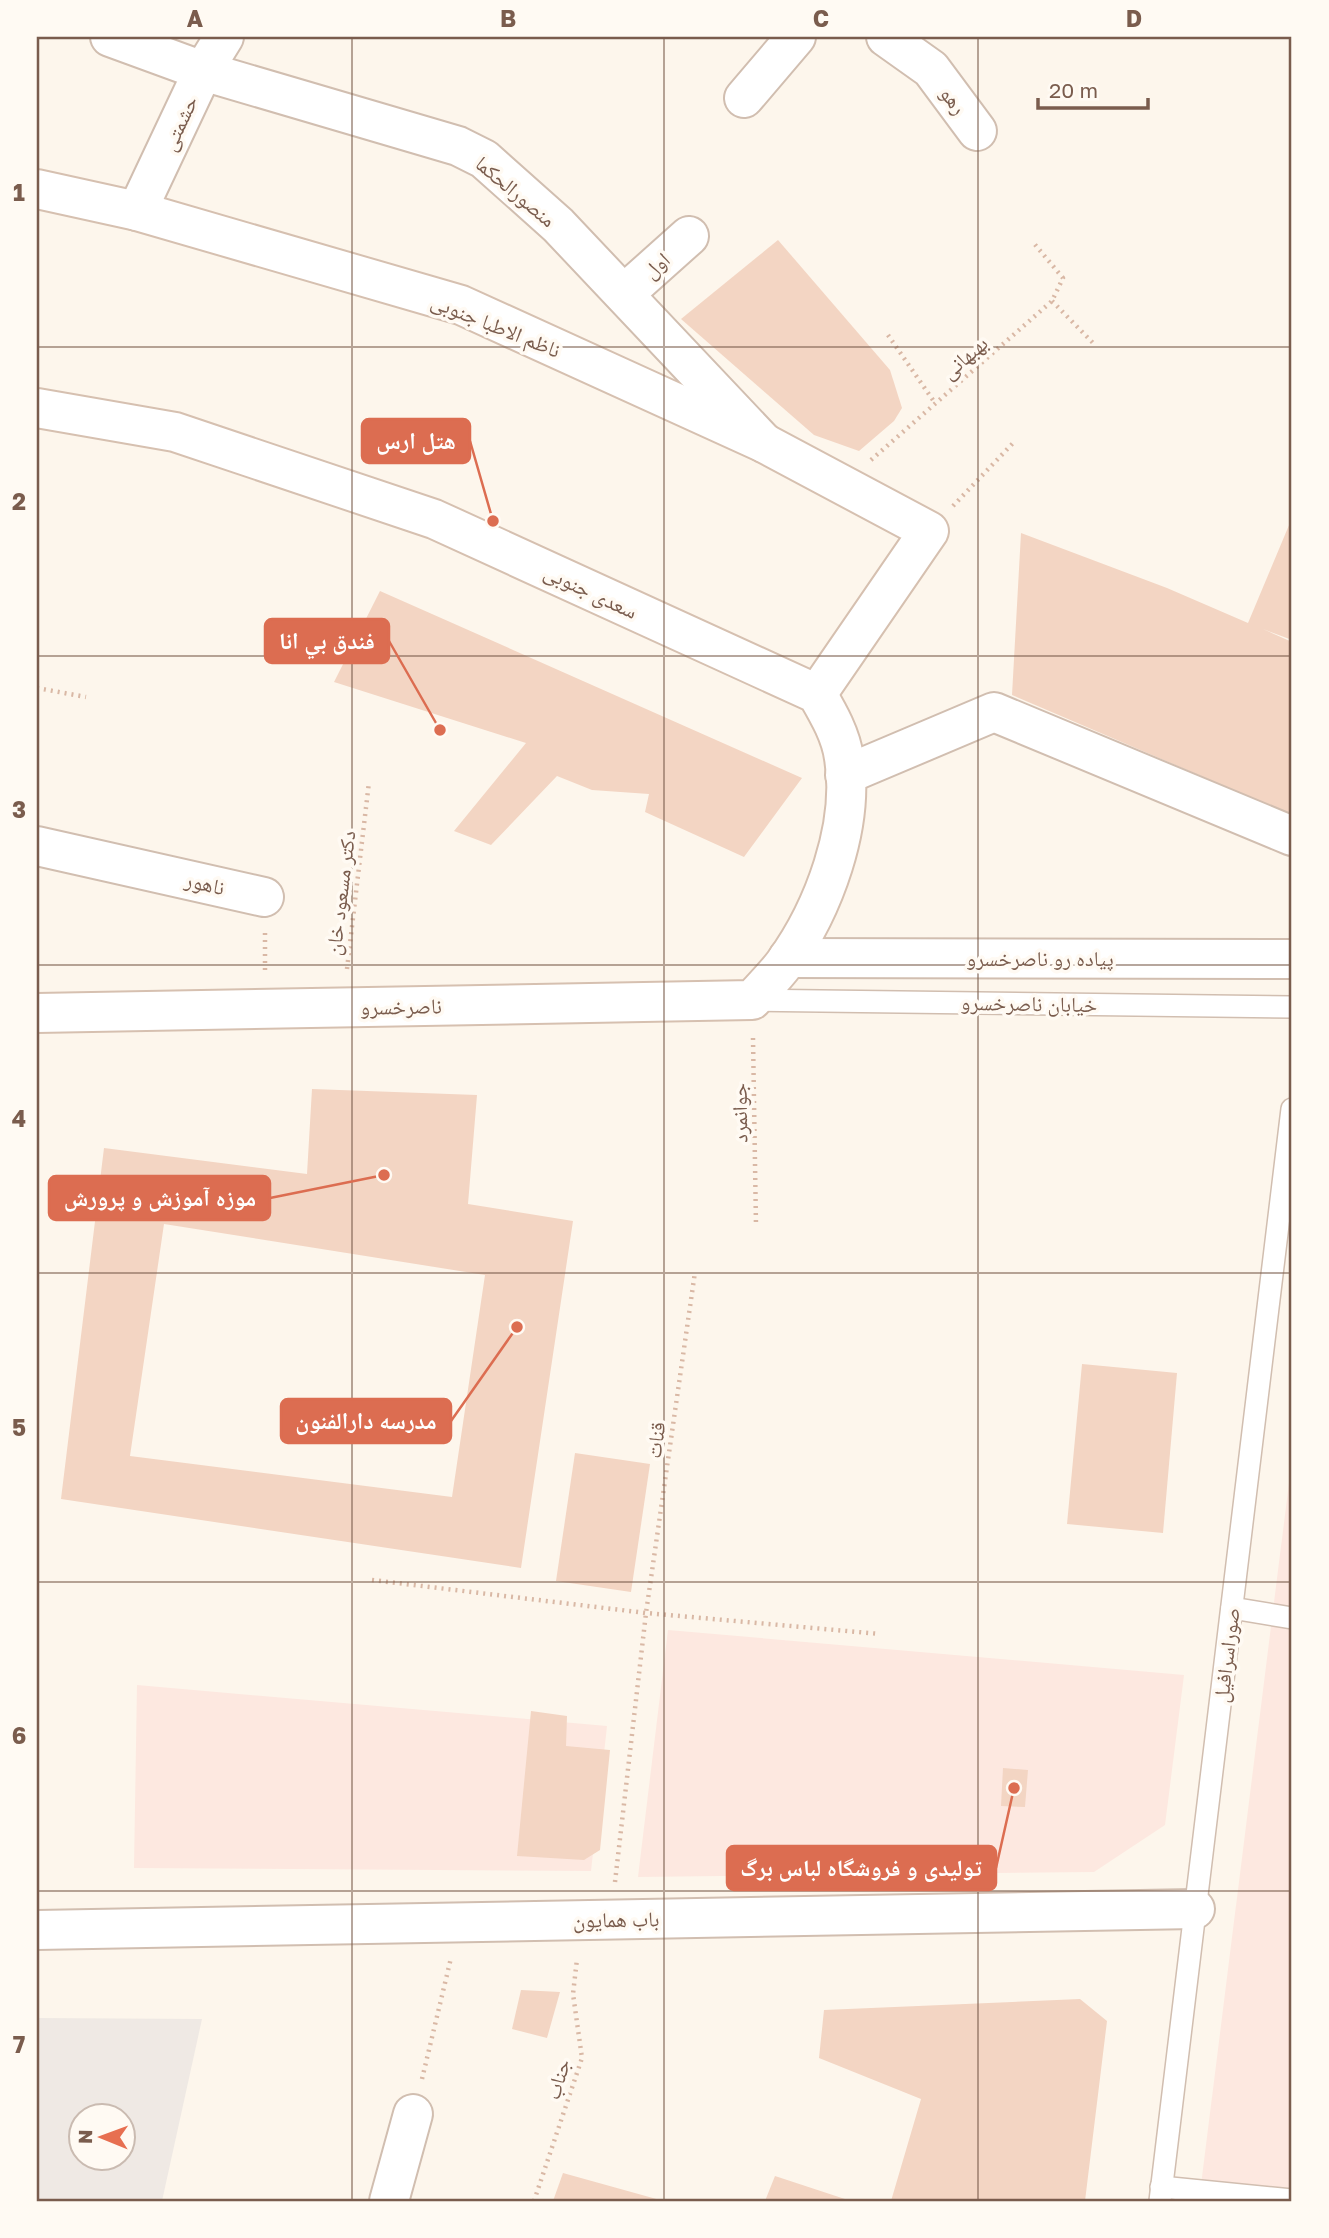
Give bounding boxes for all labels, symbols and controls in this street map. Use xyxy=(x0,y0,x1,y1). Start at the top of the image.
text: A xyxy=(187,4,204,32)
text: B xyxy=(500,4,516,32)
text: C xyxy=(813,4,829,32)
text: D xyxy=(1126,4,1142,32)
scale bar xyxy=(1038,66,1149,110)
text: 20 m xyxy=(1049,77,1098,103)
street label: رهو xyxy=(935,81,973,119)
street label: حشمتی xyxy=(155,91,204,155)
street label: منصورالحکما xyxy=(470,150,562,232)
text: 1 xyxy=(13,178,25,206)
street label: اول xyxy=(637,246,675,284)
street label: ناظم الاطبا جنوبی xyxy=(427,287,564,365)
street label: بهبهانی xyxy=(935,330,993,385)
callout: هتل ارس xyxy=(362,419,470,463)
text: هتل ارس xyxy=(376,426,456,455)
text: 2 xyxy=(12,487,26,515)
street label: سعدی جنوبی xyxy=(540,558,642,625)
callout: فندق بي انا xyxy=(265,619,389,663)
text: فندق بي انا xyxy=(279,626,375,660)
text: 3 xyxy=(12,795,26,823)
street label: دکتر مسعود خان xyxy=(319,829,361,957)
street label: ناهور xyxy=(182,866,227,900)
street label: پیاده رو ناصرخسرو xyxy=(966,945,1114,971)
street label: خیابان ناصرخسرو xyxy=(961,989,1097,1017)
street label: ناصرخسرو xyxy=(360,992,442,1020)
street label: جوانمرد xyxy=(725,1083,753,1143)
text: 4 xyxy=(12,1104,26,1132)
callout: موزه آموزش و پرورش xyxy=(49,1176,270,1220)
text: موزه آموزش و پرورش xyxy=(64,1183,256,1212)
callout: مدرسه دارالفنون xyxy=(281,1399,451,1443)
text: مدرسه دارالفنون xyxy=(295,1406,437,1435)
text: 5 xyxy=(12,1413,26,1441)
street label: قنات xyxy=(640,1420,670,1460)
street label: صوراسرافیل xyxy=(1207,1606,1246,1704)
text: 6 xyxy=(12,1721,26,1749)
callout: تولیدی و فروشگاه لباس برگ xyxy=(727,1846,996,1890)
text: تولیدی و فروشگاه لباس برگ xyxy=(740,1853,983,1882)
street label: باب همایون xyxy=(573,1905,659,1933)
text: 7 xyxy=(13,2030,25,2058)
street label: جناب xyxy=(539,2056,575,2102)
north arrow xyxy=(66,2102,136,2172)
text: N xyxy=(73,2129,96,2144)

